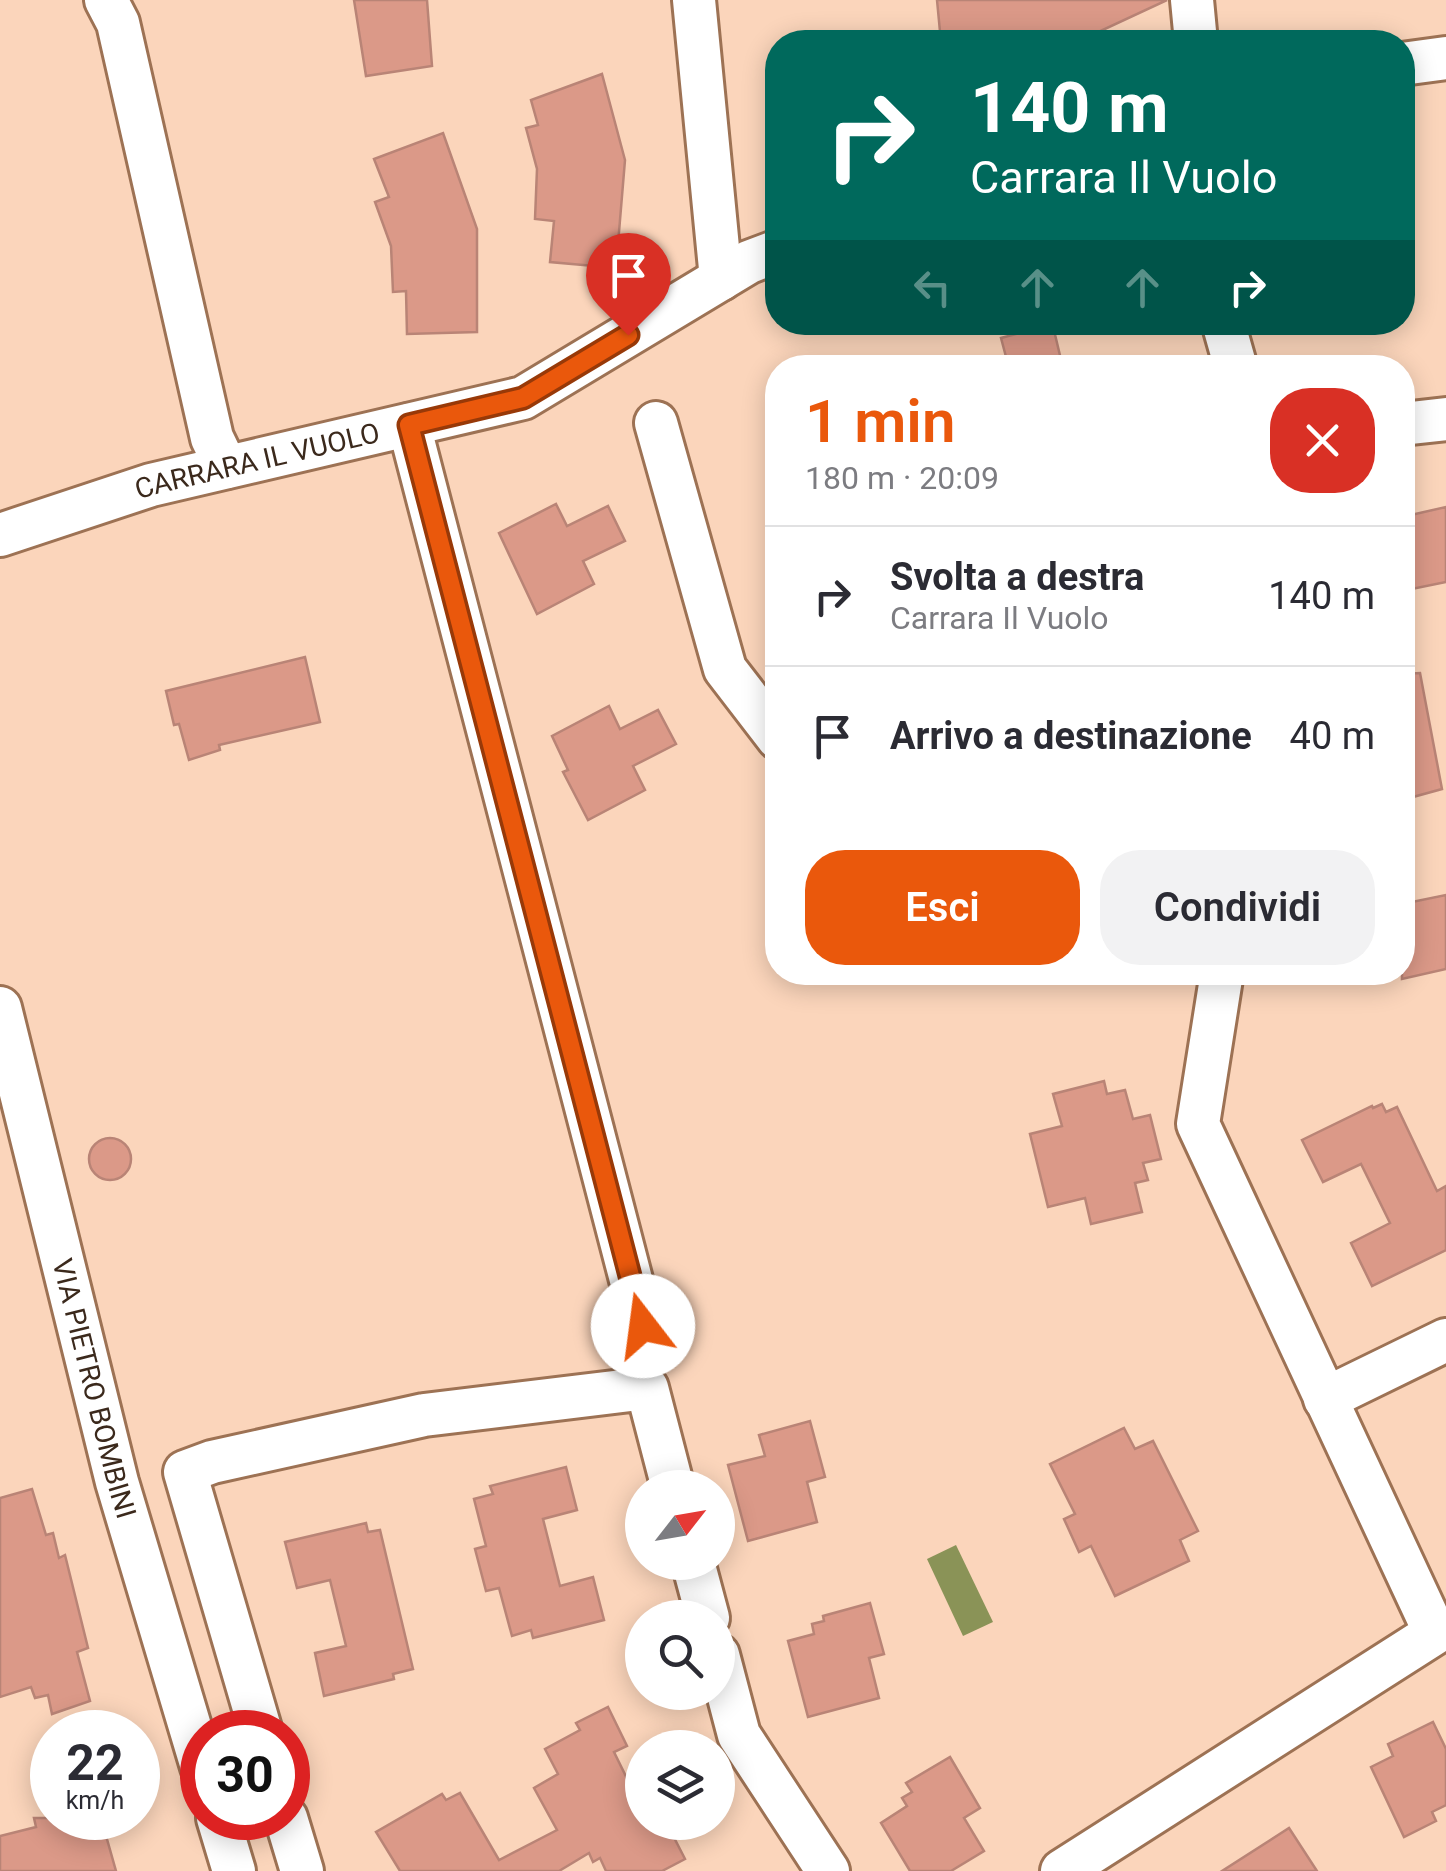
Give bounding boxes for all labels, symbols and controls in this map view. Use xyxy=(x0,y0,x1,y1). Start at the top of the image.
text: 140 m xyxy=(970,67,1169,149)
icon: right xyxy=(805,70,935,200)
text: Carrara Il Vuolo xyxy=(970,151,1277,204)
pin xyxy=(586,233,671,336)
icon: arrive xyxy=(601,248,656,303)
icon: left xyxy=(905,260,960,315)
icon: ahead xyxy=(1010,260,1065,315)
icon: ahead xyxy=(1115,260,1170,315)
icon: right xyxy=(1220,260,1275,315)
text: 1 min xyxy=(805,386,955,457)
button: close xyxy=(1270,388,1375,493)
street label: CARRARA IL VUOLO xyxy=(131,416,383,506)
text: 180 m · 20:09 xyxy=(805,459,999,497)
text: Svolta a destra xyxy=(890,555,1144,599)
icon: right xyxy=(805,569,860,624)
text: 140 m xyxy=(1268,574,1375,618)
text: Carrara Il Vuolo xyxy=(890,599,1109,637)
icon: arrive xyxy=(805,709,860,764)
text: Arrivo a destinazione xyxy=(890,714,1252,758)
text: 40 m xyxy=(1290,714,1375,758)
button: Esci xyxy=(805,850,1080,965)
button: Condividi xyxy=(1100,850,1375,965)
street label: VIA PIETRO BOMBINI xyxy=(46,1255,143,1522)
position arrow xyxy=(591,1274,695,1378)
north arrow xyxy=(625,1470,735,1580)
map controls xyxy=(625,1470,735,1840)
button: search xyxy=(625,1600,735,1710)
speed limit sign: 30 xyxy=(180,1710,310,1840)
button: layers xyxy=(625,1730,735,1840)
text: 22 xyxy=(66,1734,124,1792)
text: km/h xyxy=(66,1786,124,1815)

